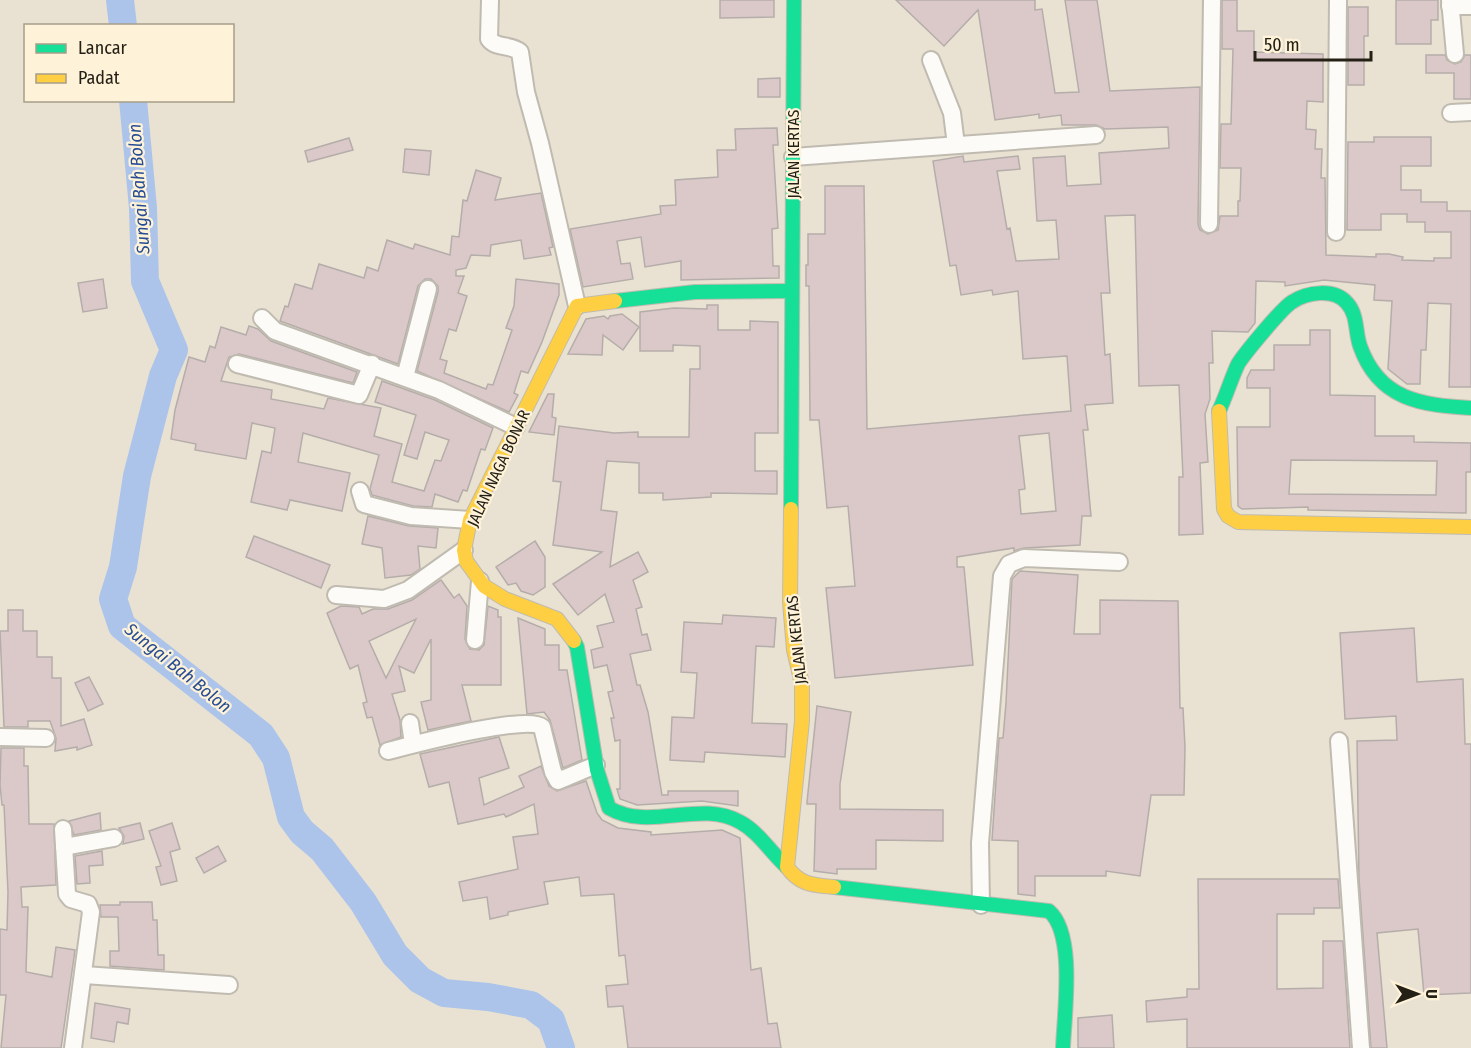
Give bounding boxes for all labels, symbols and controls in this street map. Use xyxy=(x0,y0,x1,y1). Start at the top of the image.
legend xyxy=(24,24,234,102)
scale bar xyxy=(1255,24,1370,62)
text: 50 m xyxy=(1264,34,1300,56)
text: Lancar xyxy=(78,37,127,59)
text: Padat xyxy=(78,67,120,89)
street label: JALAN KERTAS xyxy=(784,109,803,199)
water label: Sungai Bah Bolon xyxy=(123,123,155,256)
street label: JALAN NAGA BONAR xyxy=(463,407,534,530)
street label: JALAN KERTAS xyxy=(782,595,811,685)
water label: Sungai Bah Bolon xyxy=(120,618,236,718)
north arrow xyxy=(1387,964,1447,1024)
text: U xyxy=(1422,989,1441,999)

